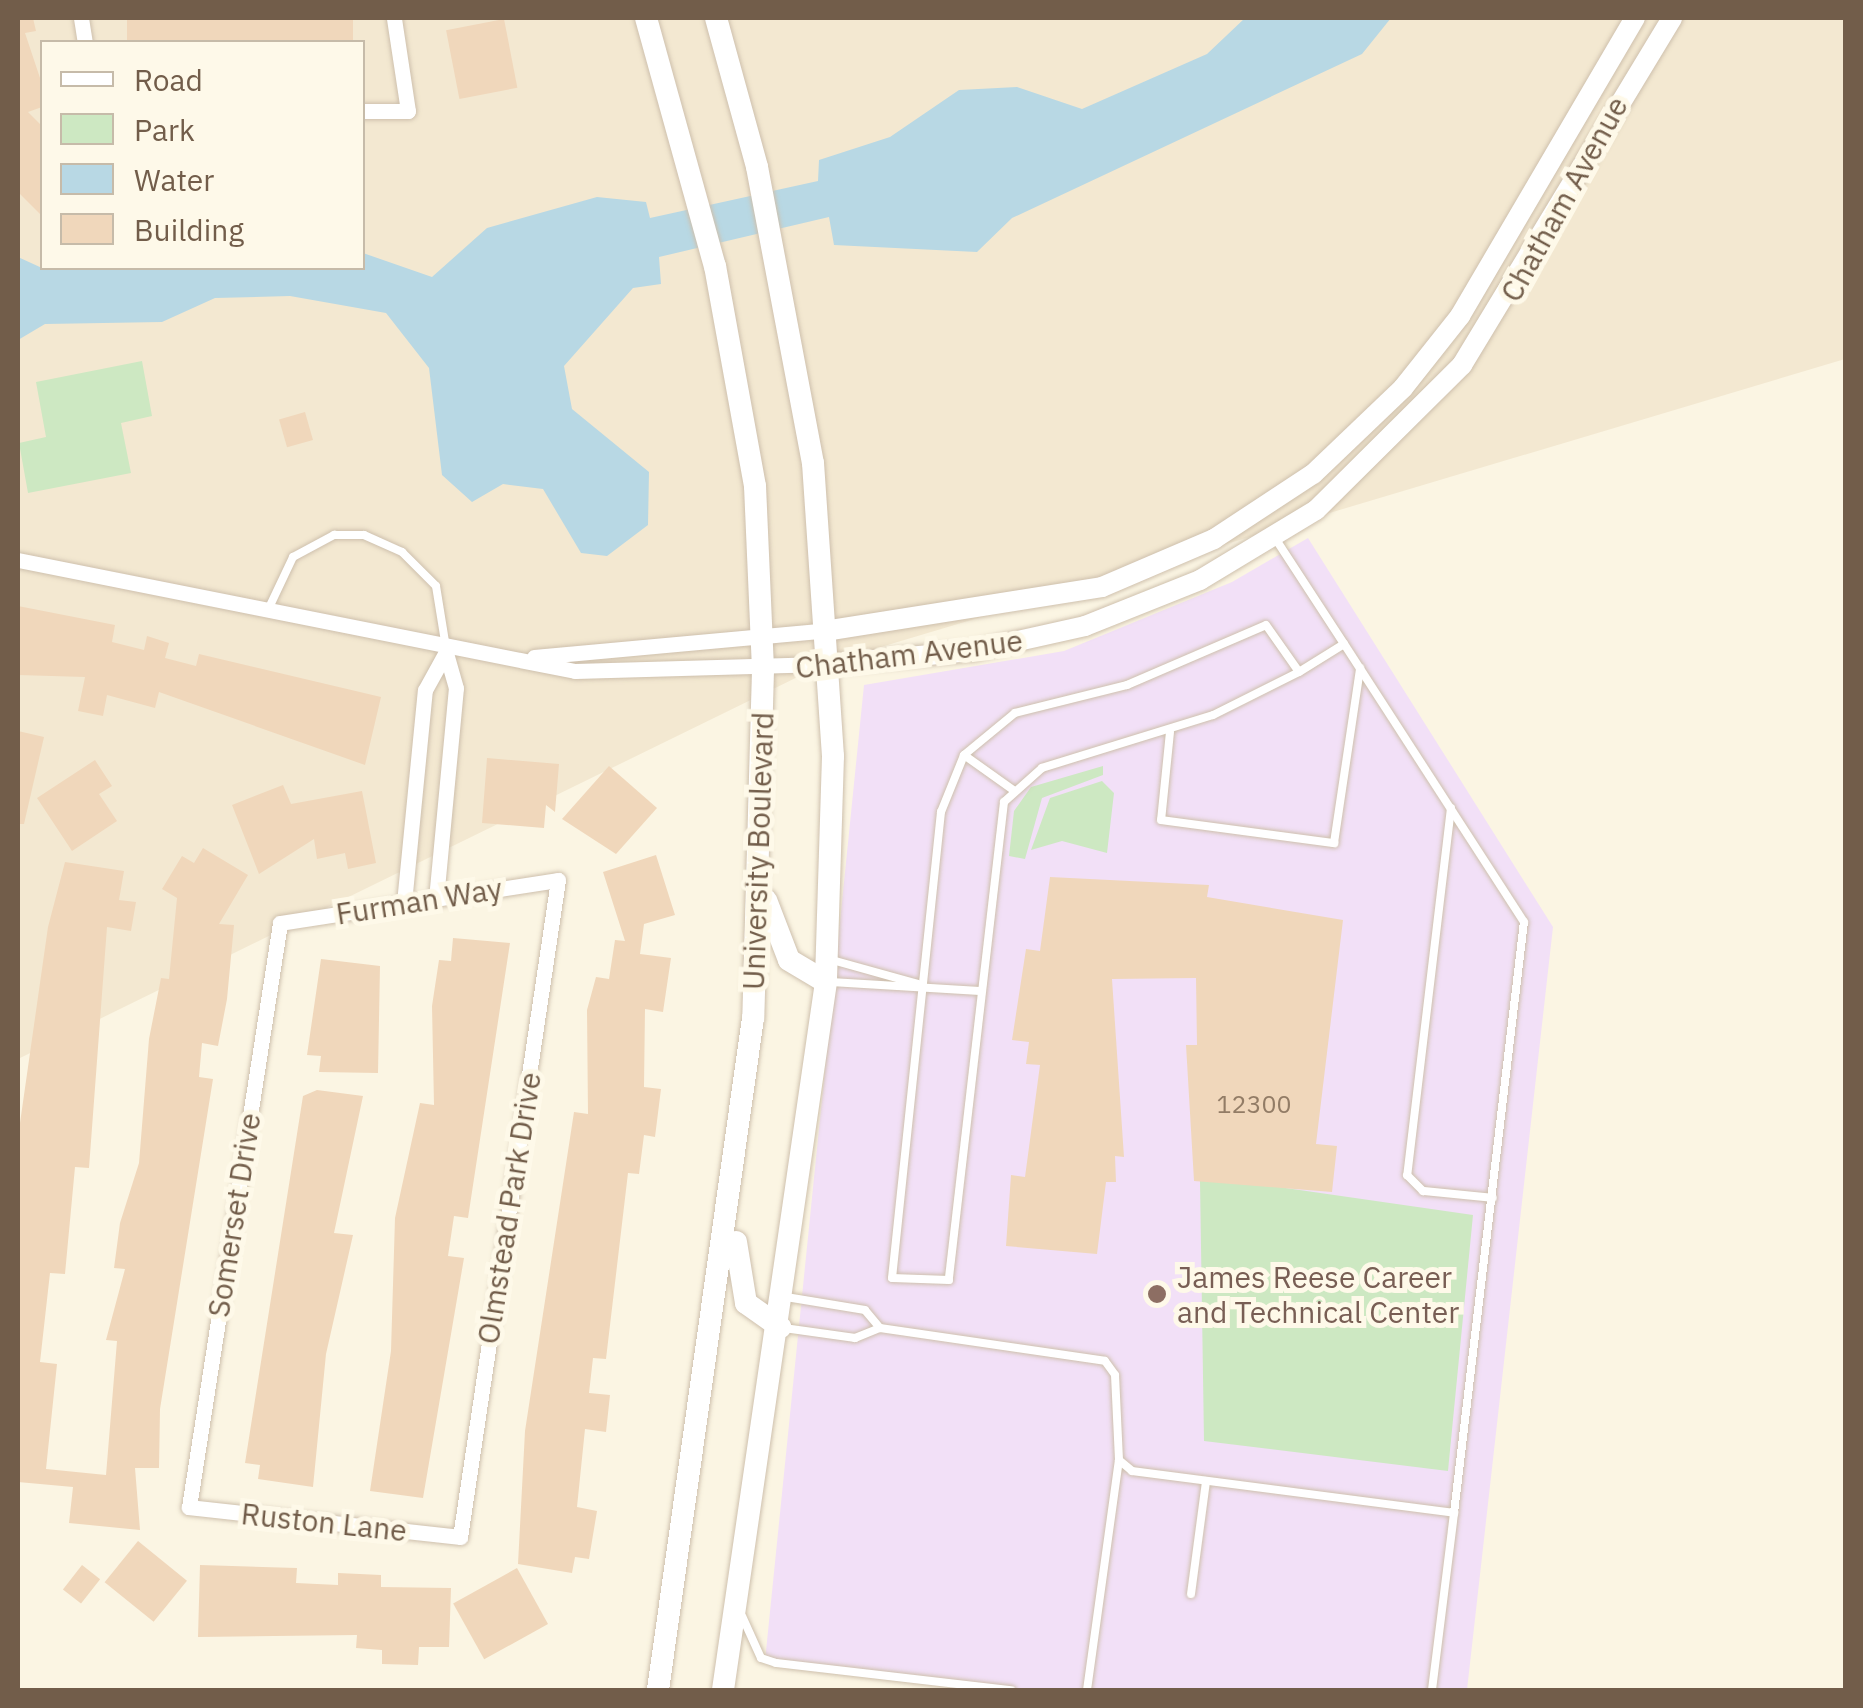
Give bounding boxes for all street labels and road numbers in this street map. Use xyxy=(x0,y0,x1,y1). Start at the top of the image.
street label: Chatham Avenue xyxy=(1493,90,1635,308)
street label: Chatham Avenue xyxy=(793,622,1025,686)
street label: University Boulevard xyxy=(735,711,781,991)
street label: Furman Way xyxy=(333,870,505,932)
street label: Olmstead Park Drive xyxy=(470,1069,548,1347)
street label: Somerset Drive xyxy=(200,1110,268,1320)
street label: Ruston Lane xyxy=(239,1495,409,1549)

